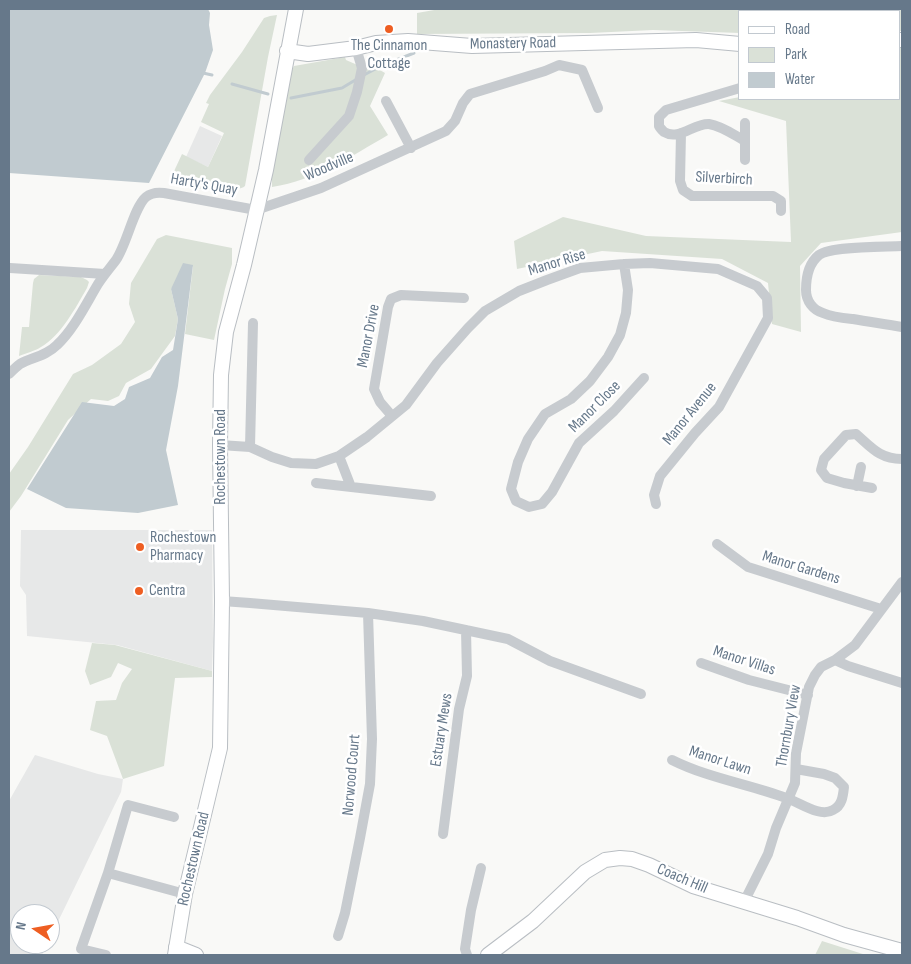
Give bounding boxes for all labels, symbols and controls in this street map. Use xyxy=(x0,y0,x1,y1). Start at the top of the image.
legend xyxy=(738,10,901,100)
text: Road xyxy=(785,20,810,39)
marker: The Cinnamon Cottage xyxy=(383,23,395,35)
street label: Monastery Road xyxy=(470,34,556,54)
place label: The Cinnamon Cottage xyxy=(351,36,427,74)
text: Park xyxy=(785,45,807,64)
text: Water xyxy=(785,70,815,89)
street label: Woodville xyxy=(301,148,357,186)
street label: Silverbirch xyxy=(695,168,753,190)
street label: Harty's Quay xyxy=(169,170,239,200)
street label: Manor Rise xyxy=(526,245,588,281)
street label: Manor Drive xyxy=(353,303,385,369)
street label: Manor Close xyxy=(565,377,625,437)
street label: Manor Avenue xyxy=(659,379,721,449)
street label: Rochestown Road xyxy=(211,409,231,505)
place label: Rochestown Pharmacy xyxy=(150,528,216,566)
marker: Rochestown Pharmacy xyxy=(134,541,146,553)
street label: Manor Gardens xyxy=(760,547,842,589)
place label: Centra xyxy=(149,581,185,601)
marker: Centra xyxy=(133,585,145,597)
street label: Manor Villas xyxy=(710,642,778,680)
street label: Thornbury View xyxy=(772,683,806,769)
street label: Estuary Mews xyxy=(427,692,457,768)
street label: Norwood Court xyxy=(339,733,365,817)
street label: Manor Lawn xyxy=(687,742,753,780)
street label: Rochestown Road xyxy=(174,810,214,908)
street label: Coach Hill xyxy=(654,860,710,898)
north arrow xyxy=(10,904,60,954)
text: N xyxy=(12,921,30,931)

